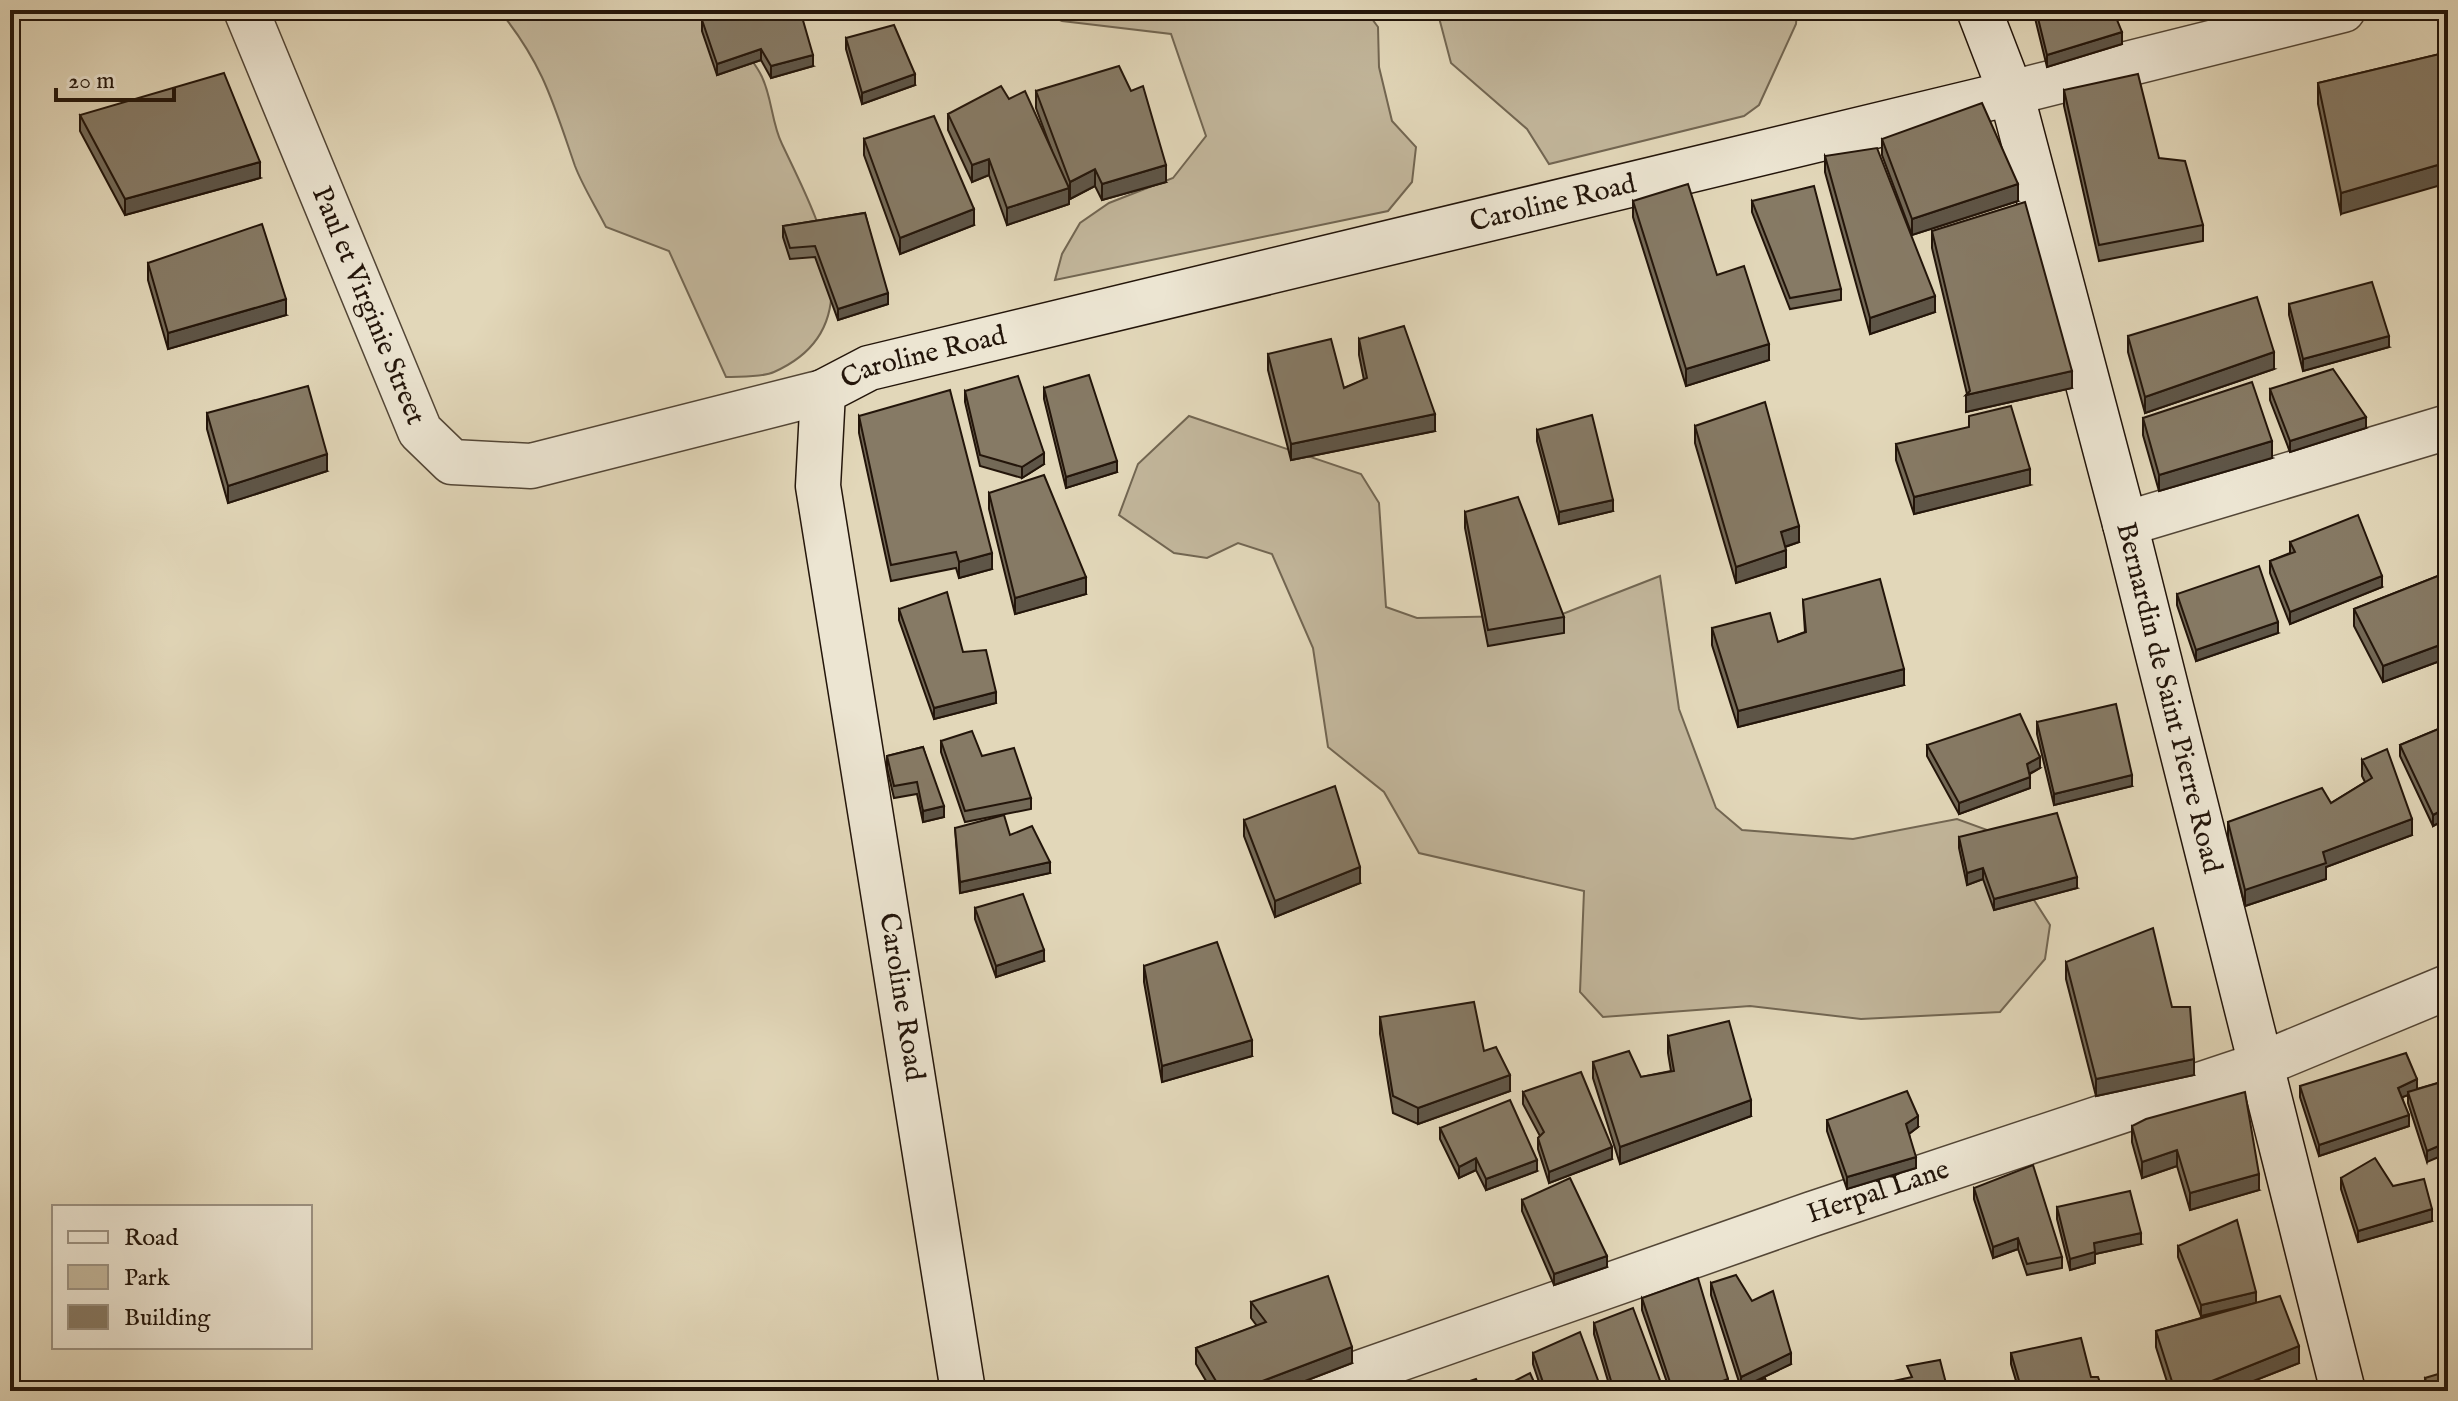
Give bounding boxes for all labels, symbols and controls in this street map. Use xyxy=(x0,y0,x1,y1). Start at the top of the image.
scale bar xyxy=(56,52,174,102)
text: 20 m xyxy=(68,66,115,97)
street label: Caroline Road xyxy=(1466,166,1640,240)
street label: Paul et Virginie Street xyxy=(303,181,433,430)
street label: Caroline Road xyxy=(835,318,1010,397)
street label: Bernardin de Saint Pierre Road xyxy=(2108,519,2230,877)
street label: Caroline Road xyxy=(870,910,932,1084)
street label: Herpal Lane xyxy=(1803,1152,1954,1232)
legend xyxy=(52,1205,312,1349)
text: Road xyxy=(124,1223,178,1254)
text: Park xyxy=(124,1263,170,1294)
text: Building xyxy=(124,1303,211,1334)

